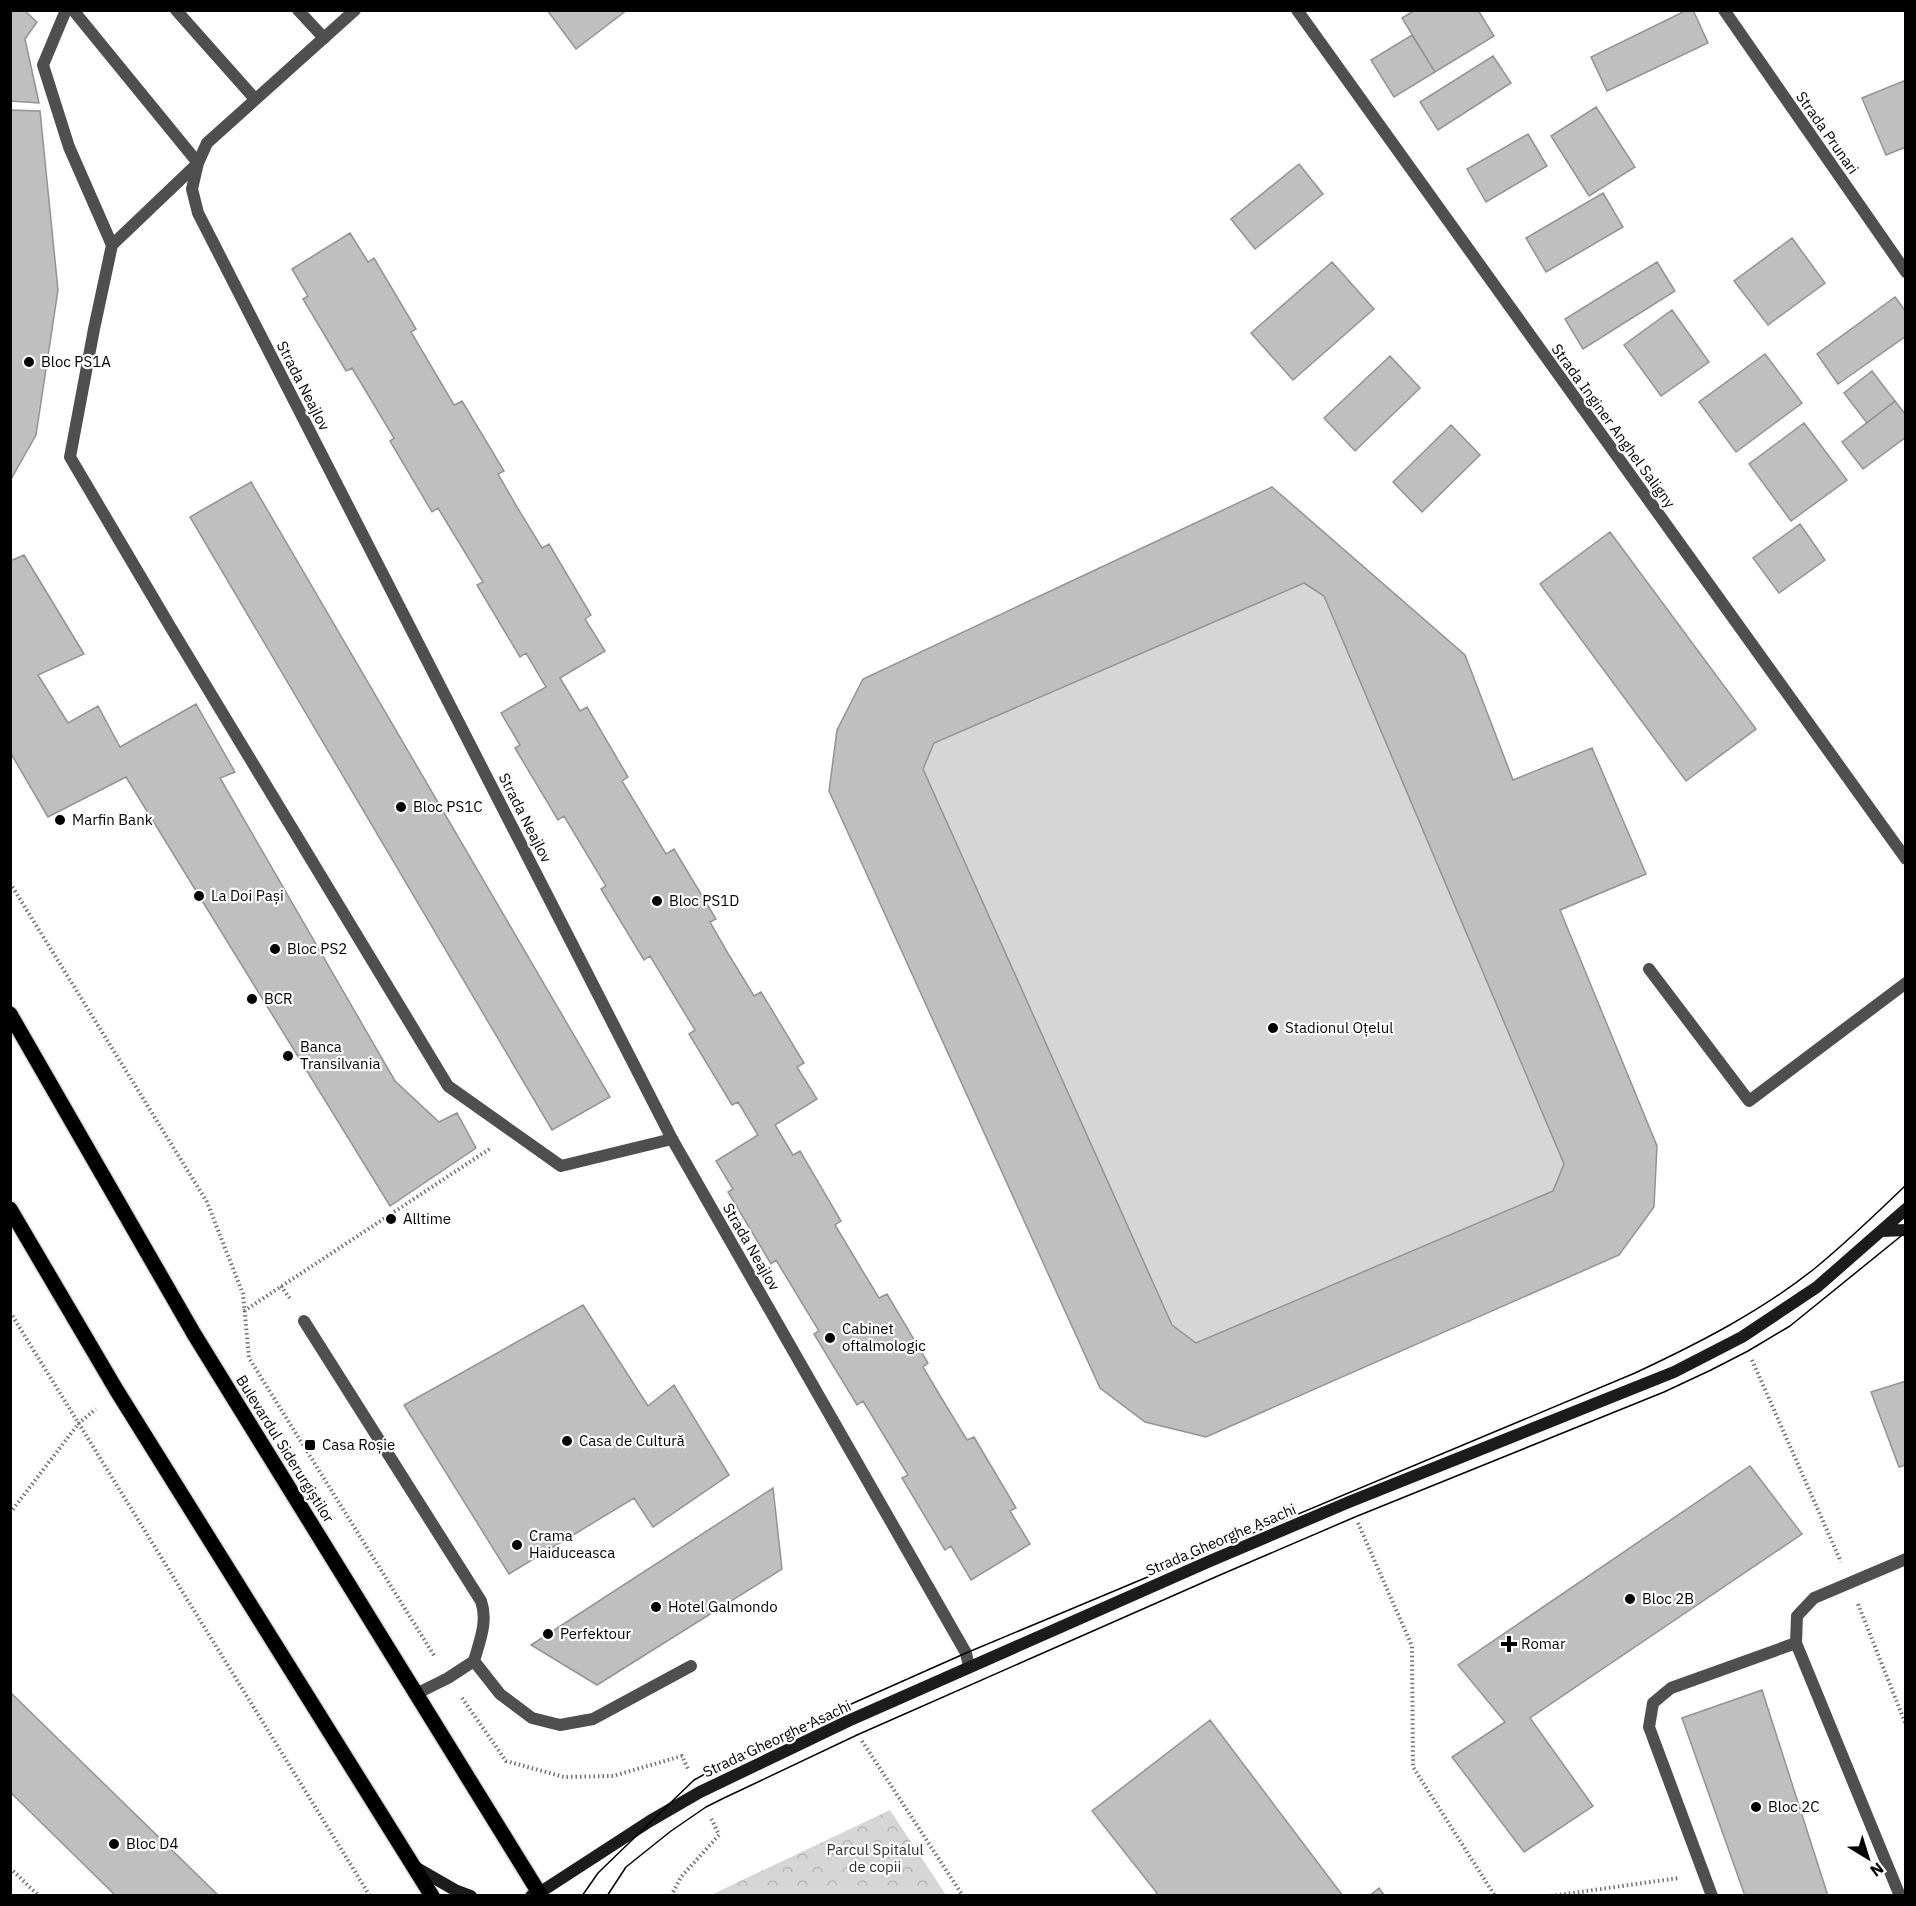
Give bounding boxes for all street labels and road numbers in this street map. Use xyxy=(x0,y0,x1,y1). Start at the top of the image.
street label: Strada Prunari xyxy=(1792,88,1863,178)
street label: Strada Neajlov xyxy=(273,338,334,434)
street label: Strada Inginer Anghel Saligny xyxy=(1547,340,1680,512)
street label: Strada Neajlov xyxy=(495,770,556,866)
street label: Strada Neajlov xyxy=(719,1200,784,1294)
street label: Bulevardul Siderurgiștilor xyxy=(232,1371,339,1526)
street label: Strada Gheorghe Asachi xyxy=(1143,1499,1299,1580)
street label: Strada Gheorghe Asachi xyxy=(700,1696,854,1781)

